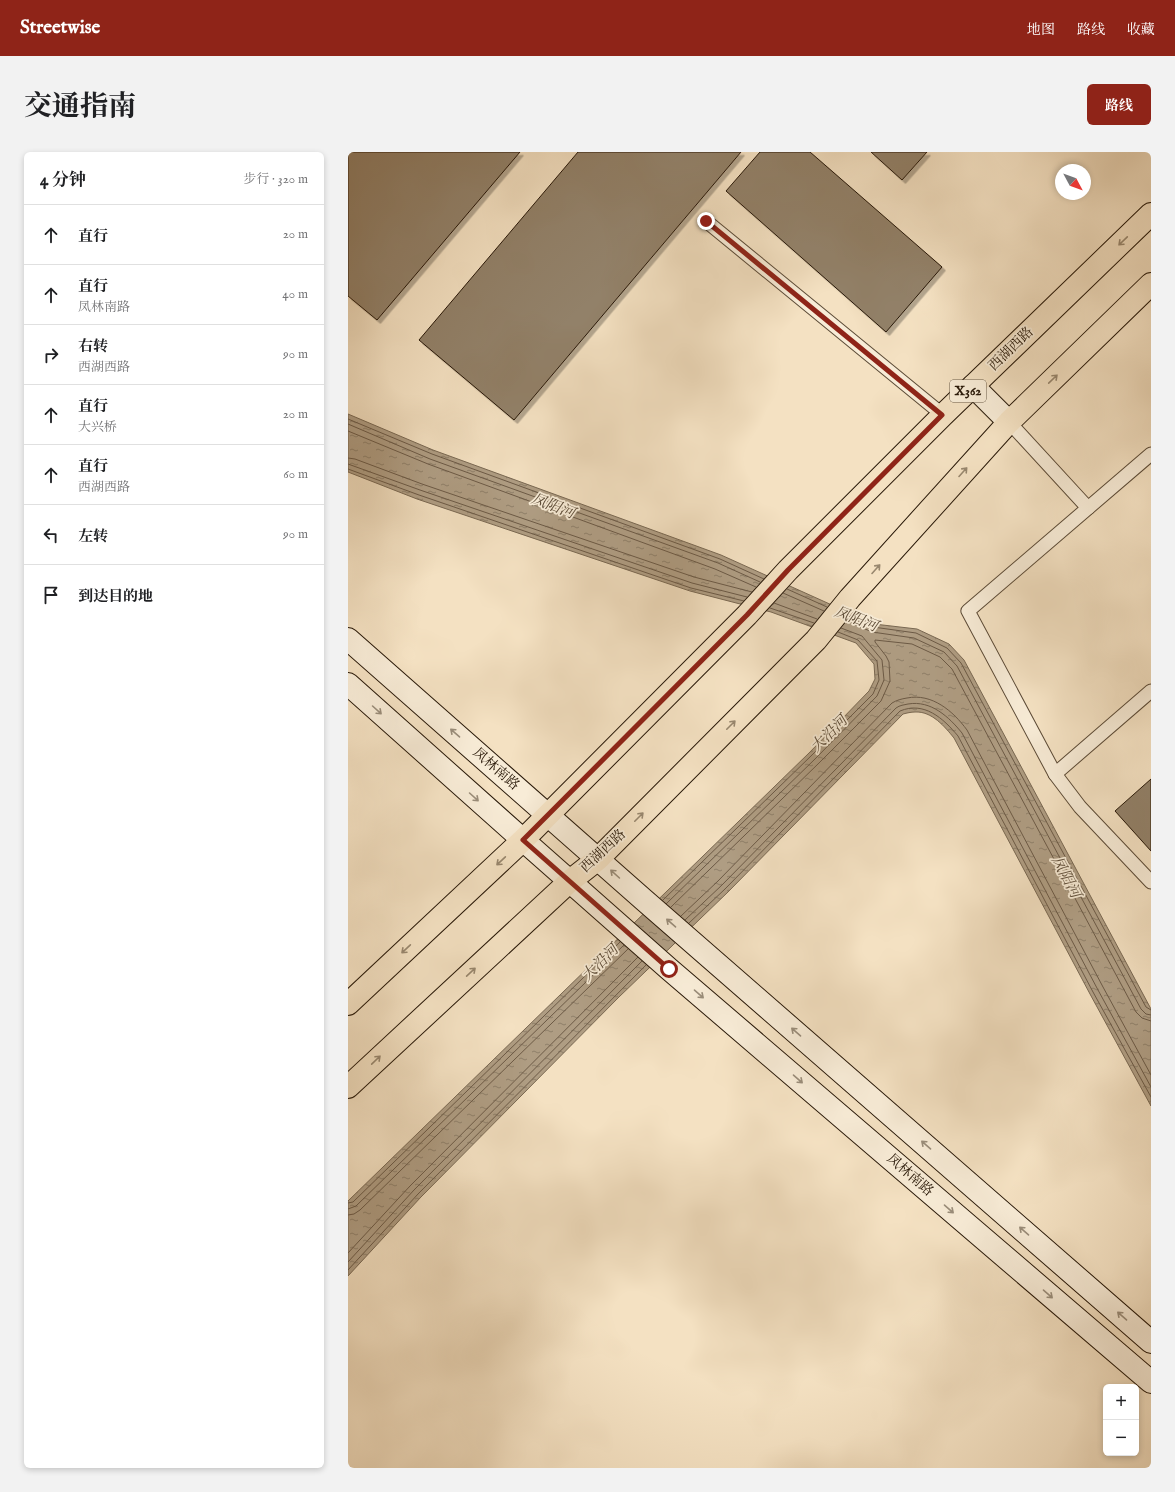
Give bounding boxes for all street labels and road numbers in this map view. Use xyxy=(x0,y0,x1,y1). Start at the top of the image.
street label: 西湖西路 xyxy=(985,323,1037,375)
road number: X362 xyxy=(950,380,986,402)
street label: 凤林南路 xyxy=(469,744,523,794)
street label: 西湖西路 xyxy=(576,825,630,877)
street label: 凤林南路 xyxy=(883,1150,937,1200)

